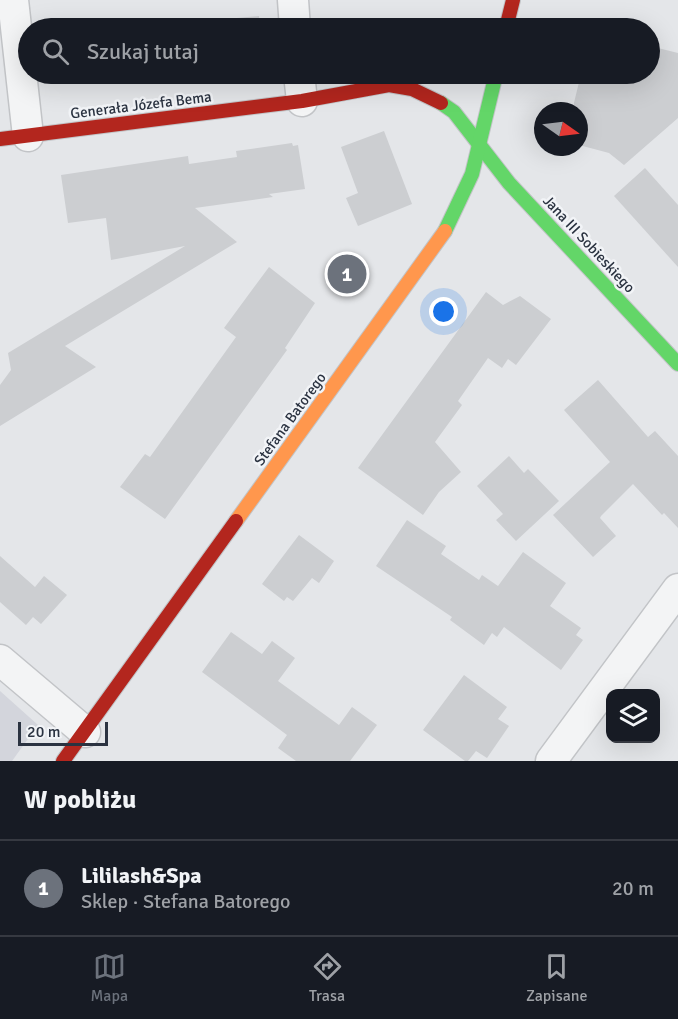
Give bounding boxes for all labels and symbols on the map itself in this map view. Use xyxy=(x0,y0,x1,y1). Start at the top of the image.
street label: Generała Józefa Bema xyxy=(69,87,213,123)
north arrow xyxy=(534,102,588,156)
street label: Jana III Sobieskiego xyxy=(539,192,639,297)
pin: 1 xyxy=(328,252,366,296)
your location xyxy=(429,297,458,326)
street label: Stefana Batorego xyxy=(250,369,330,469)
scale bar xyxy=(18,719,108,746)

